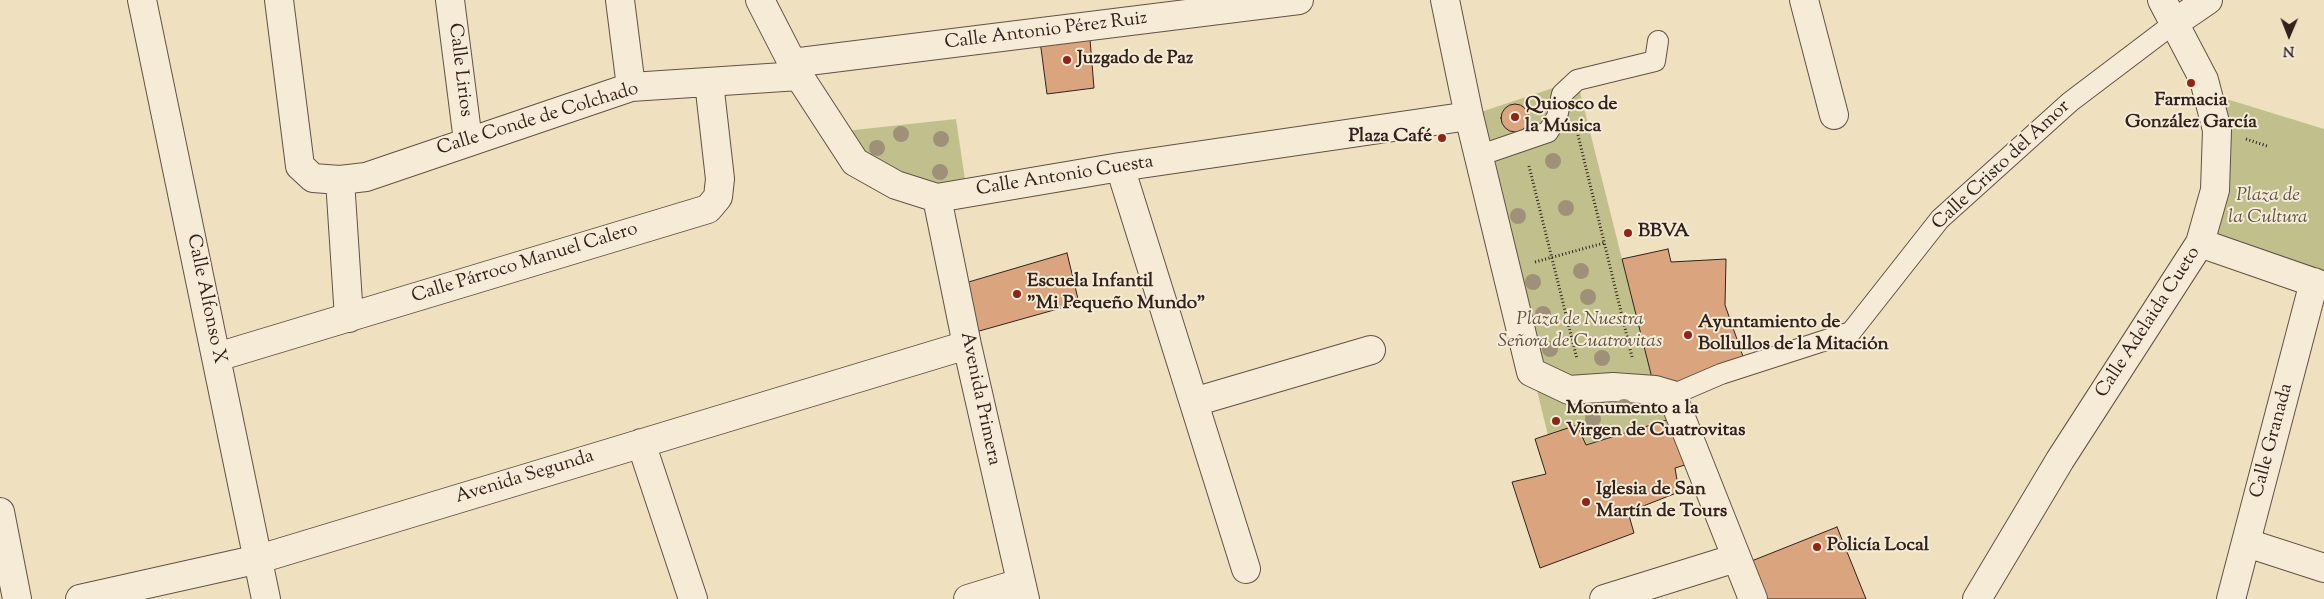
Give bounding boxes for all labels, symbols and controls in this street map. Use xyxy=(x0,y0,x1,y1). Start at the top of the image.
street label: Calle Antonio Pérez Ruiz xyxy=(943,8,1149,56)
north arrow xyxy=(2264,10,2314,60)
street label: Calle Lirios xyxy=(442,22,476,118)
text: N xyxy=(2283,40,2295,60)
place label: Juzgado de Paz xyxy=(1077,49,1193,71)
marker: Juzgado de Paz xyxy=(1061,54,1073,66)
marker: Farmacia González García xyxy=(2185,77,2197,89)
street label: Calle Conde de Colchado xyxy=(434,78,642,162)
place label: Farmacia González García xyxy=(2125,91,2257,135)
place label: Quiosco de la Música xyxy=(1525,95,1617,139)
street label: Calle Cristo del Amor xyxy=(1928,96,2076,236)
marker: Quiosco de la Música xyxy=(1509,111,1521,123)
place label: Plaza Café xyxy=(1348,127,1432,149)
marker: Plaza Café xyxy=(1436,132,1448,144)
street label: Calle Antonio Cuesta xyxy=(975,152,1155,202)
park label: Plaza de la Cultura xyxy=(2228,186,2308,230)
street label: Calle Párroco Manuel Calero xyxy=(409,219,641,309)
place label: BBVA xyxy=(1638,222,1689,244)
marker: BBVA xyxy=(1622,227,1634,239)
street label: Calle Alfonso X xyxy=(180,232,230,366)
street label: Calle Adelaida Cueto xyxy=(2092,243,2206,403)
place label: Escuela Infantil "Mi Pequeño Mundo" xyxy=(1027,272,1205,316)
marker: Escuela Infantil "Mi Pequeño Mundo" xyxy=(1011,288,1023,300)
park label: Plaza de Nuestra Señora de Cuatrovitas xyxy=(1498,310,1662,354)
place label: Ayuntamiento de Bollullos de la Mitación xyxy=(1698,313,1889,357)
marker: Ayuntamiento de Bollullos de la Mitación xyxy=(1682,329,1694,341)
street label: Avenida Primera xyxy=(954,330,1004,468)
street label: Calle Granada xyxy=(2247,381,2299,501)
place label: Monumento a la Virgen de Cuatrovitas xyxy=(1566,399,1745,443)
marker: Monumento a la Virgen de Cuatrovitas xyxy=(1550,415,1562,427)
street label: Avenida Segunda xyxy=(453,446,597,510)
place label: Iglesia de San Martín de Tours xyxy=(1596,480,1727,524)
marker: Iglesia de San Martín de Tours xyxy=(1580,496,1592,508)
place label: Policía Local xyxy=(1827,536,1929,558)
marker: Policía Local xyxy=(1811,541,1823,553)

